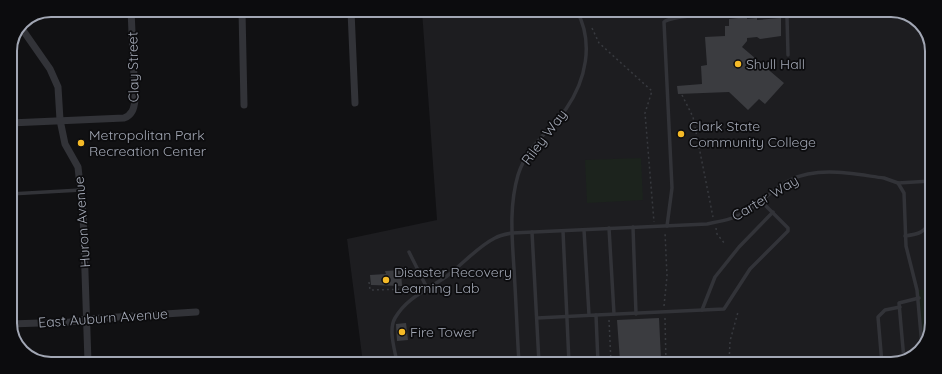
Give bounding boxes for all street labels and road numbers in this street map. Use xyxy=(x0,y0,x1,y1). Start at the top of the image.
street label: Clay Street xyxy=(123,31,143,103)
street label: Riley Way xyxy=(517,106,571,168)
street label: Carter Way xyxy=(728,171,802,225)
street label: Huron Avenue xyxy=(70,176,94,268)
street label: East Auburn Avenue xyxy=(37,304,169,332)

